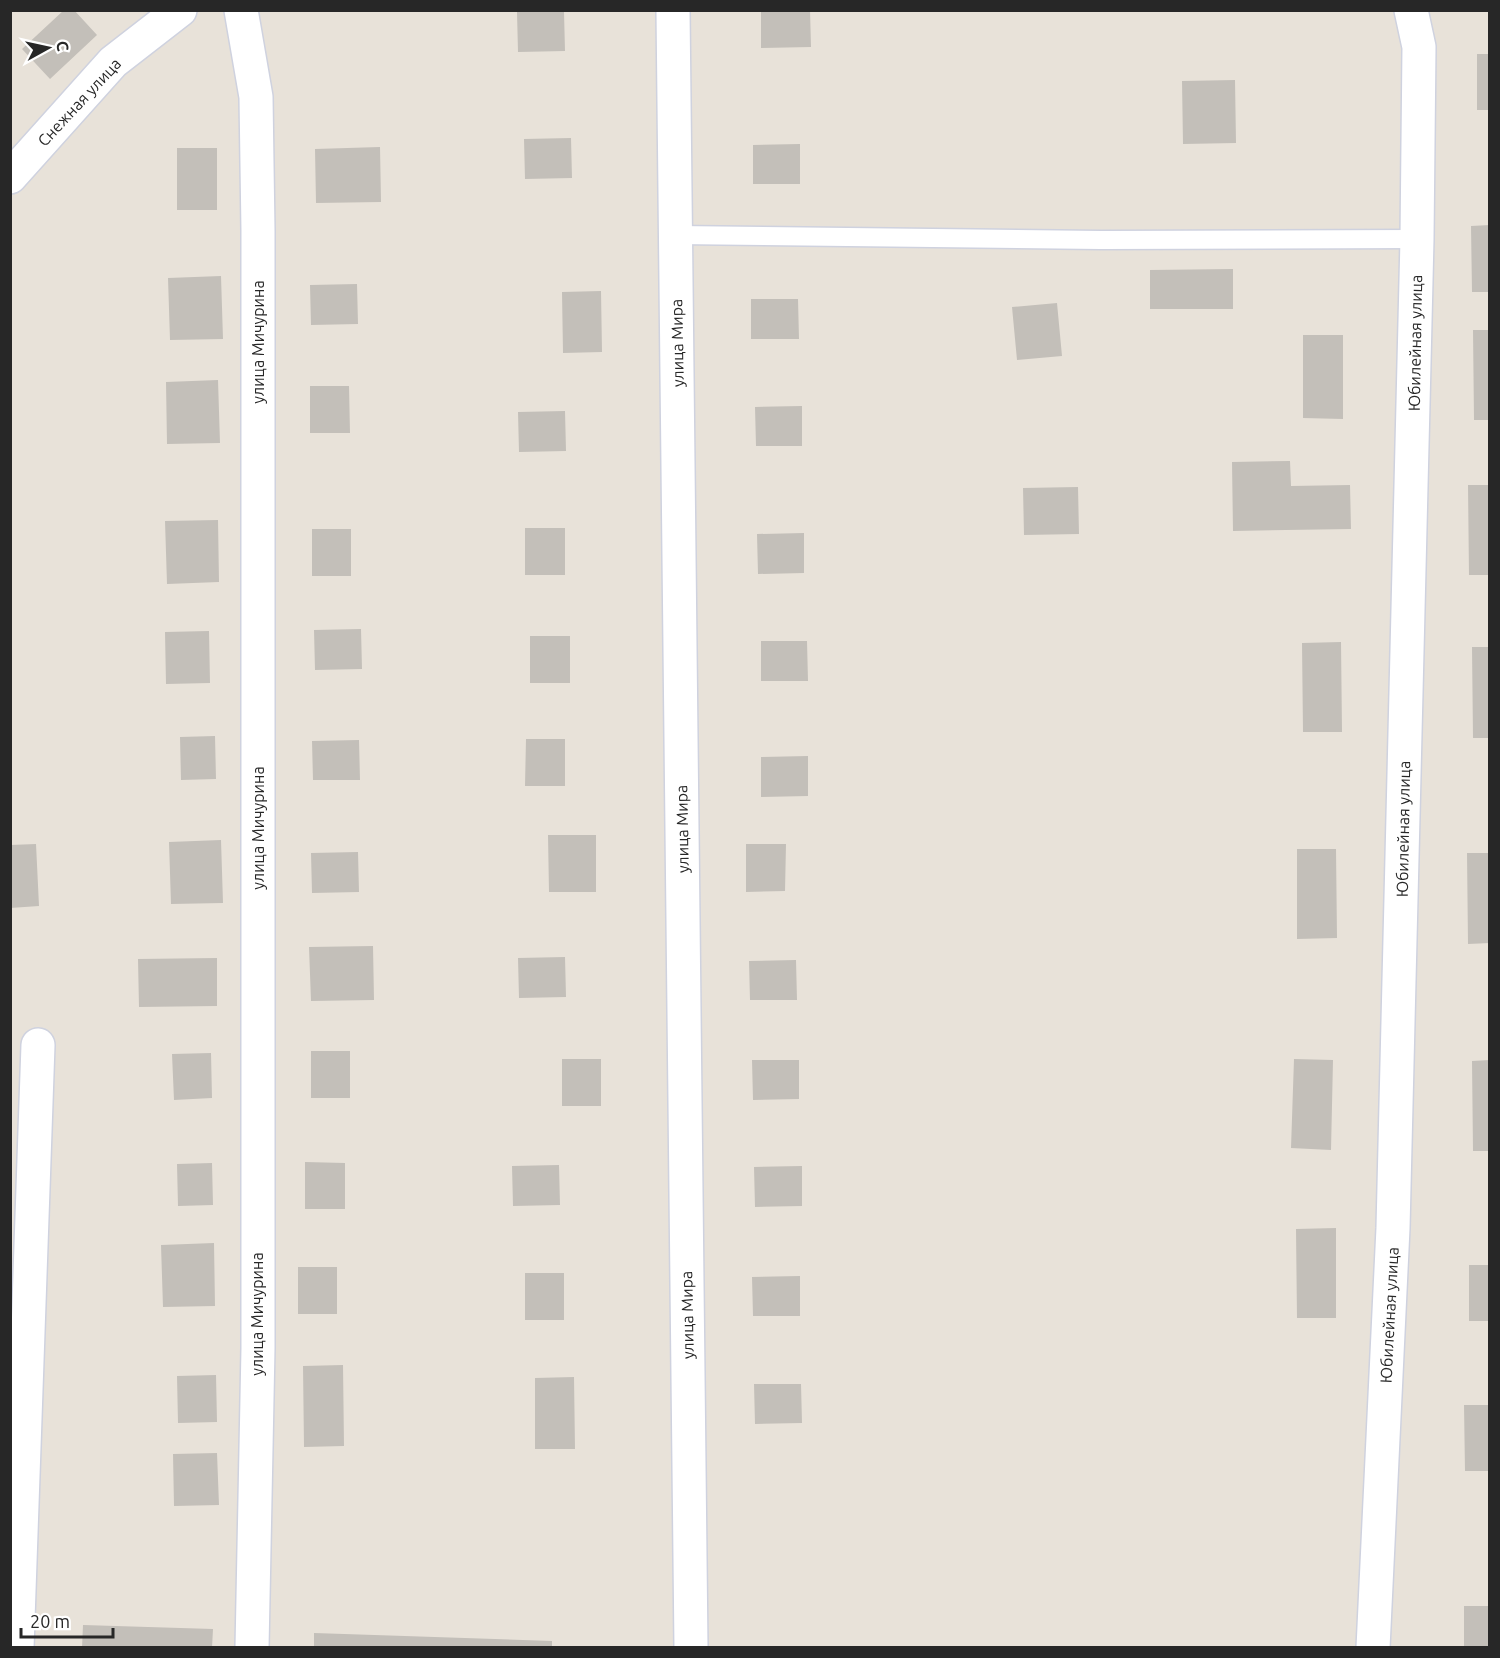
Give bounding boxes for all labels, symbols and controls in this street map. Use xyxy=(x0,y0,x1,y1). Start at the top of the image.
north arrow xyxy=(18,18,78,78)
text: С xyxy=(53,40,72,52)
street label: Снежная улица xyxy=(34,54,124,150)
street label: Юбилейная улица xyxy=(1405,275,1425,411)
street label: улица Мичурина xyxy=(249,280,267,404)
street label: улица Мира xyxy=(667,299,687,387)
street label: Юбилейная улица xyxy=(1393,761,1413,897)
street label: улица Мичурина xyxy=(249,766,267,890)
street label: улица Мира xyxy=(672,785,692,873)
street label: Юбилейная улица xyxy=(1376,1246,1402,1384)
street label: улица Мичурина xyxy=(248,1252,266,1376)
street label: улица Мира xyxy=(677,1271,697,1359)
scale bar xyxy=(21,1601,112,1639)
text: 20 m xyxy=(30,1611,70,1631)

